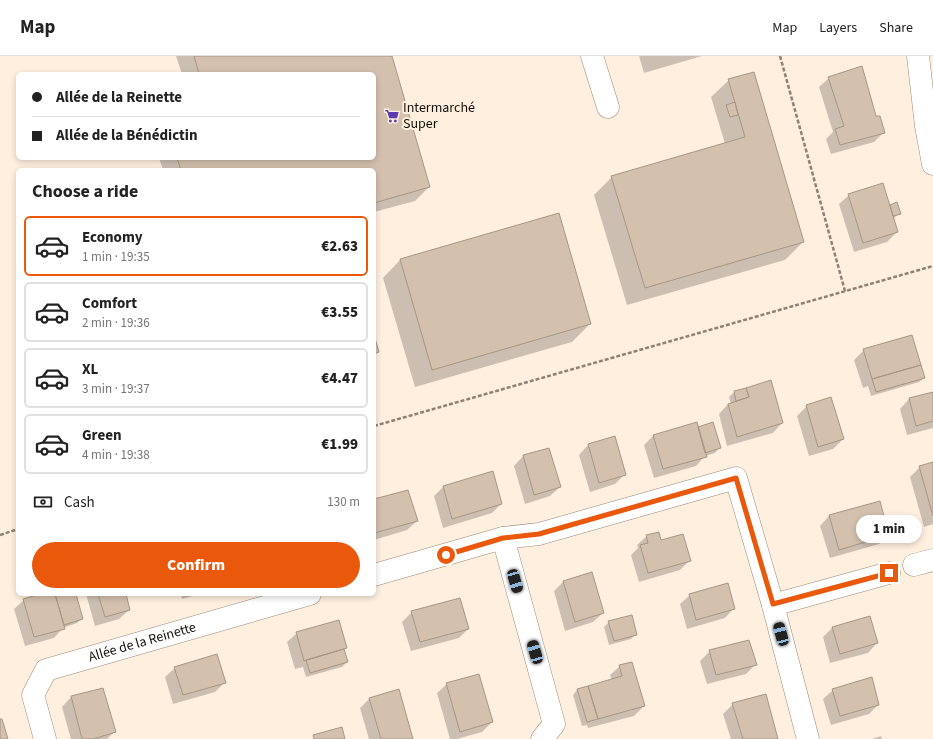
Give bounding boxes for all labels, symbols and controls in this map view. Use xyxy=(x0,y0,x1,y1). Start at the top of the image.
text: Map xyxy=(20,14,55,41)
text: Map xyxy=(772,18,797,38)
text: Layers xyxy=(819,18,857,38)
text: Share xyxy=(879,18,913,38)
text: Allée de la Reinette xyxy=(56,87,182,108)
place label: Intermarché Super xyxy=(403,98,475,134)
supermarket icon: Intermarché Super xyxy=(384,108,400,124)
text: Allée de la Bénédictin xyxy=(56,125,198,146)
text: Choose a ride xyxy=(32,179,138,204)
text: Economy xyxy=(82,227,143,248)
icon: car xyxy=(34,228,70,264)
text: €2.63 xyxy=(321,236,358,257)
text: 1 min · 19:35 xyxy=(82,248,150,266)
text: Comfort xyxy=(82,293,137,314)
icon: car xyxy=(34,294,70,330)
text: €3.55 xyxy=(321,302,358,323)
text: 2 min · 19:36 xyxy=(82,314,150,332)
text: XL xyxy=(82,359,98,380)
icon: car xyxy=(34,360,70,396)
text: €4.47 xyxy=(321,368,358,389)
text: 3 min · 19:37 xyxy=(82,380,150,398)
text: Green xyxy=(82,425,122,446)
icon: car xyxy=(34,426,70,462)
text: €1.99 xyxy=(321,434,358,455)
text: 4 min · 19:38 xyxy=(82,446,150,464)
icon: cash xyxy=(32,491,54,513)
text: Cash xyxy=(64,492,95,513)
text: 130 m xyxy=(327,493,360,511)
callout: 1 min xyxy=(856,515,922,543)
text: 1 min xyxy=(873,520,905,538)
button: Confirm xyxy=(32,542,360,588)
route start xyxy=(437,546,455,564)
route end xyxy=(880,564,898,582)
car xyxy=(506,568,524,594)
street label: Allée de la Reinette xyxy=(86,617,199,667)
car xyxy=(772,621,790,647)
car xyxy=(526,639,544,665)

